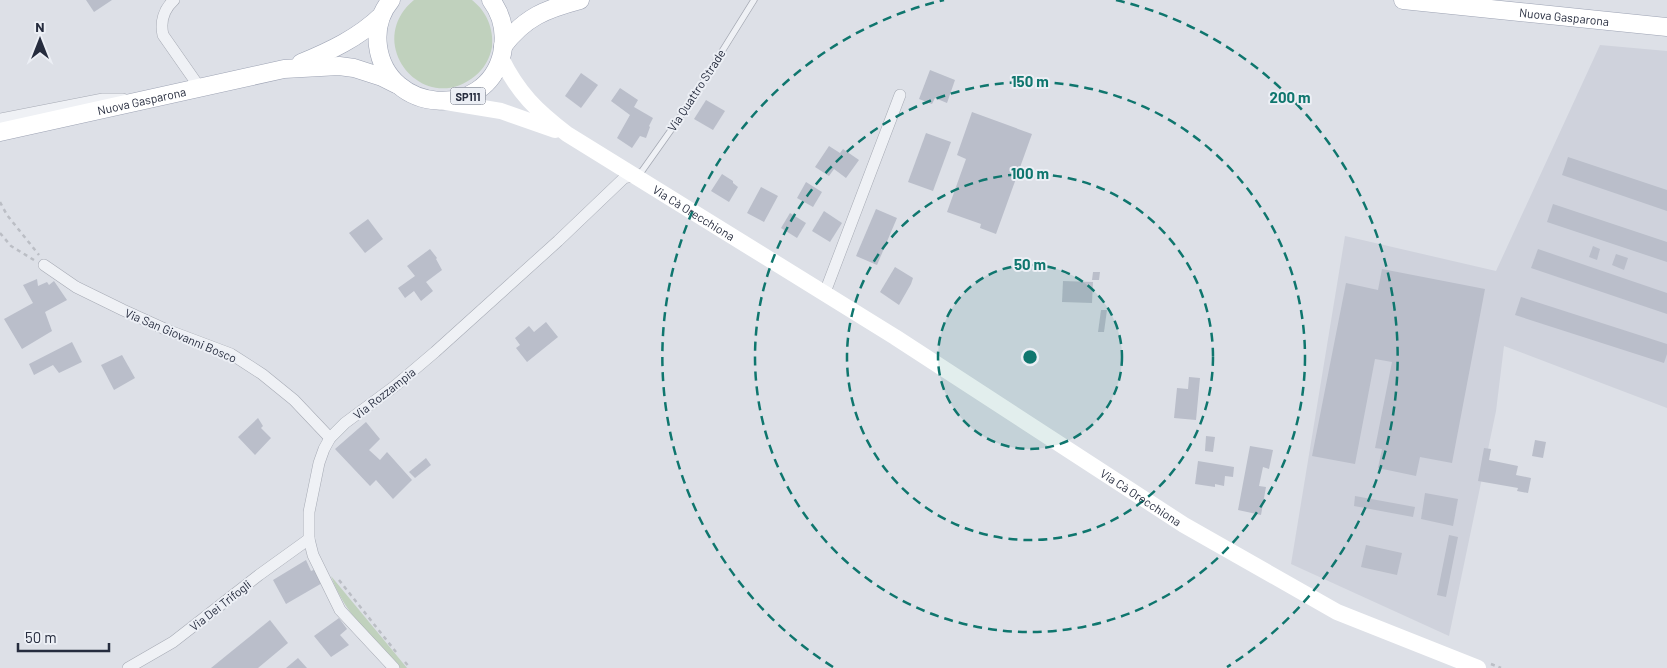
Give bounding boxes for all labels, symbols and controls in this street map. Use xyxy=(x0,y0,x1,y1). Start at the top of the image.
street label: Nuova Gasparona xyxy=(1518,5,1610,28)
north arrow xyxy=(15,15,65,65)
text: N xyxy=(35,18,45,35)
street label: Via Quattro Strade xyxy=(664,46,728,134)
text: 150 m xyxy=(1011,72,1049,90)
street label: Nuova Gasparona xyxy=(96,84,187,117)
road number: SP111 xyxy=(450,88,486,104)
text: 200 m xyxy=(1269,88,1311,106)
text: 100 m xyxy=(1011,164,1049,182)
street label: Via Cà Orecchiona xyxy=(650,182,737,243)
text: 50 m xyxy=(1014,255,1046,273)
street label: Via San Giovanni Bosco xyxy=(123,305,239,365)
centre of rings xyxy=(1021,348,1039,366)
street label: Via Rozzampia xyxy=(350,364,418,422)
street label: Via Cà Orecchiona xyxy=(1098,466,1184,528)
street label: Via Dei Trifogli xyxy=(187,577,253,633)
scale bar xyxy=(18,620,109,652)
text: 50 m xyxy=(25,628,57,646)

